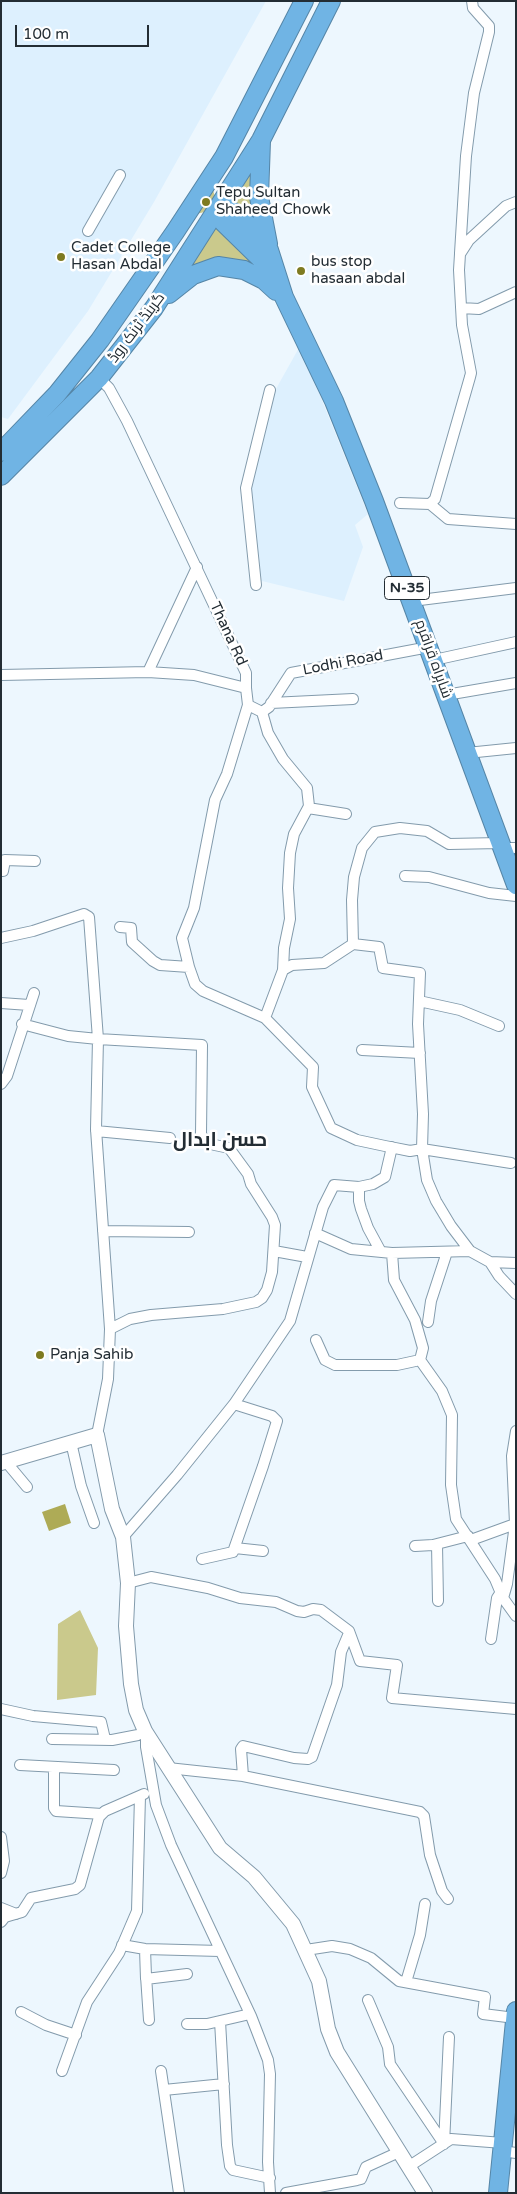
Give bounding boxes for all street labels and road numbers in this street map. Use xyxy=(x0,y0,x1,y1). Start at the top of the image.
street label: گرینڈ ٹرنک روڈ xyxy=(105,289,169,367)
road number: N-35 xyxy=(384,576,430,600)
street label: Thana Rd xyxy=(205,599,251,669)
street label: شاہراہ قراقرم xyxy=(410,617,456,701)
street label: Lodhi Road xyxy=(301,646,385,680)

